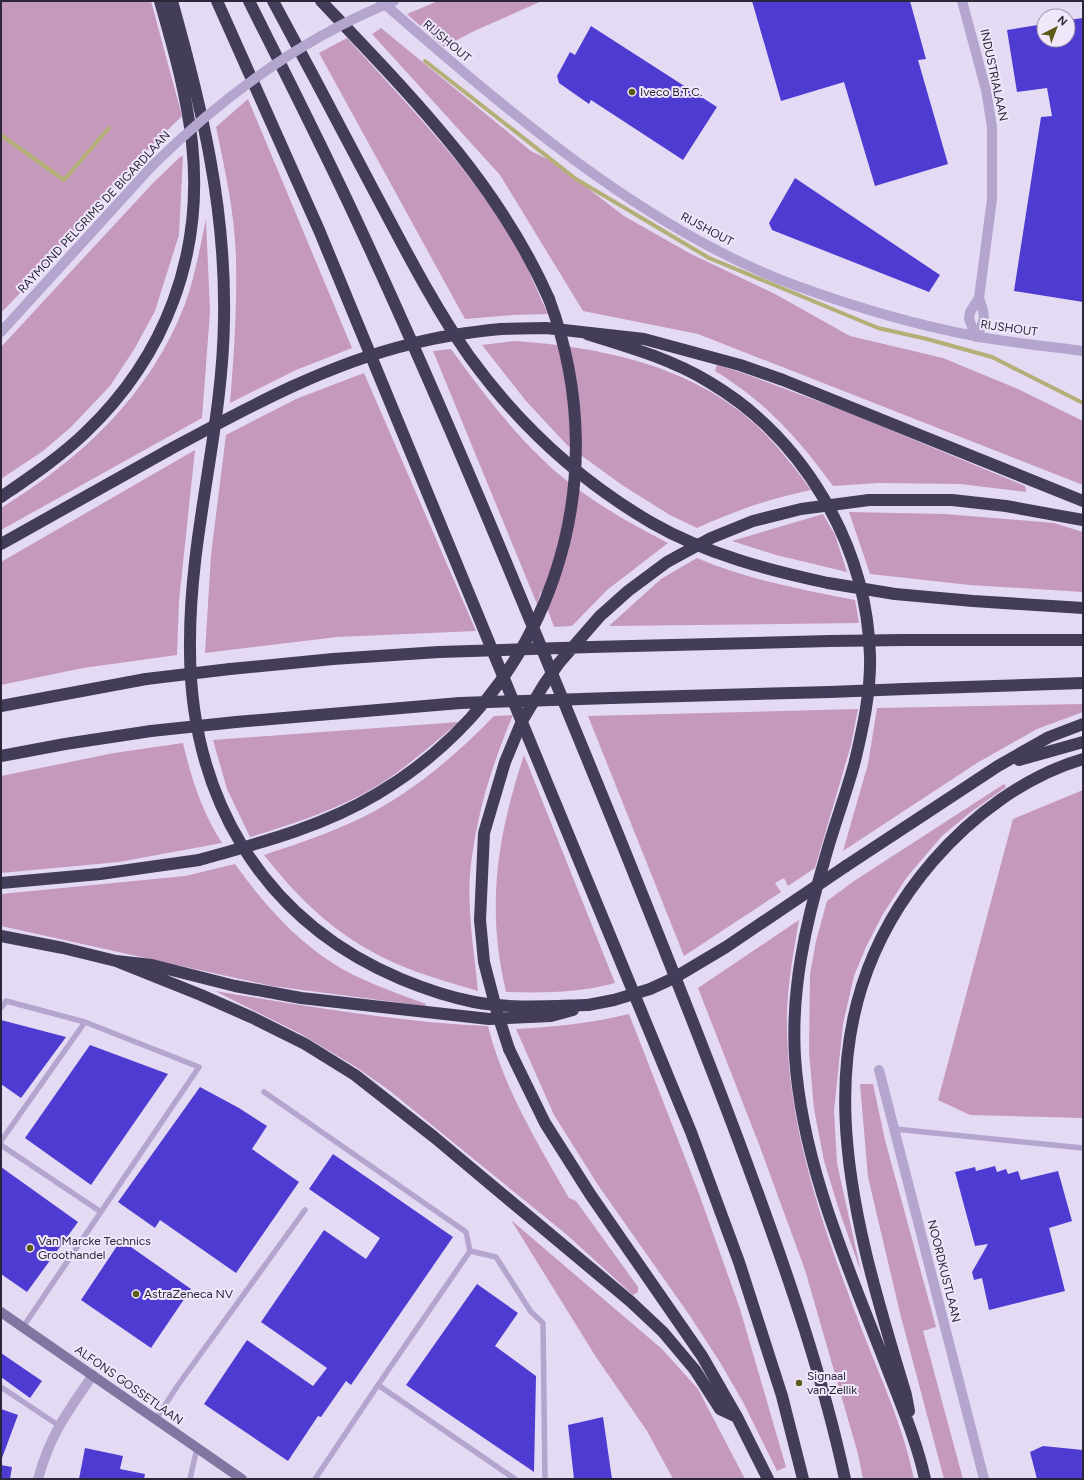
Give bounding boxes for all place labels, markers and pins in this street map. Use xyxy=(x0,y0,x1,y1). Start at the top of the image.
place label: Iveco B.T.C. xyxy=(640,85,702,99)
marker: Iveco B.T.C. xyxy=(627,87,637,97)
place label: Van Marcke Technics Groothandel xyxy=(38,1234,151,1262)
marker: Van Marcke Technics Groothandel xyxy=(25,1243,35,1253)
place label: AstraZeneca NV xyxy=(144,1287,234,1301)
marker: AstraZeneca NV xyxy=(131,1289,141,1299)
place label: Signaal van Zellik xyxy=(807,1369,857,1397)
marker: Signaal van Zellik xyxy=(794,1378,804,1388)

